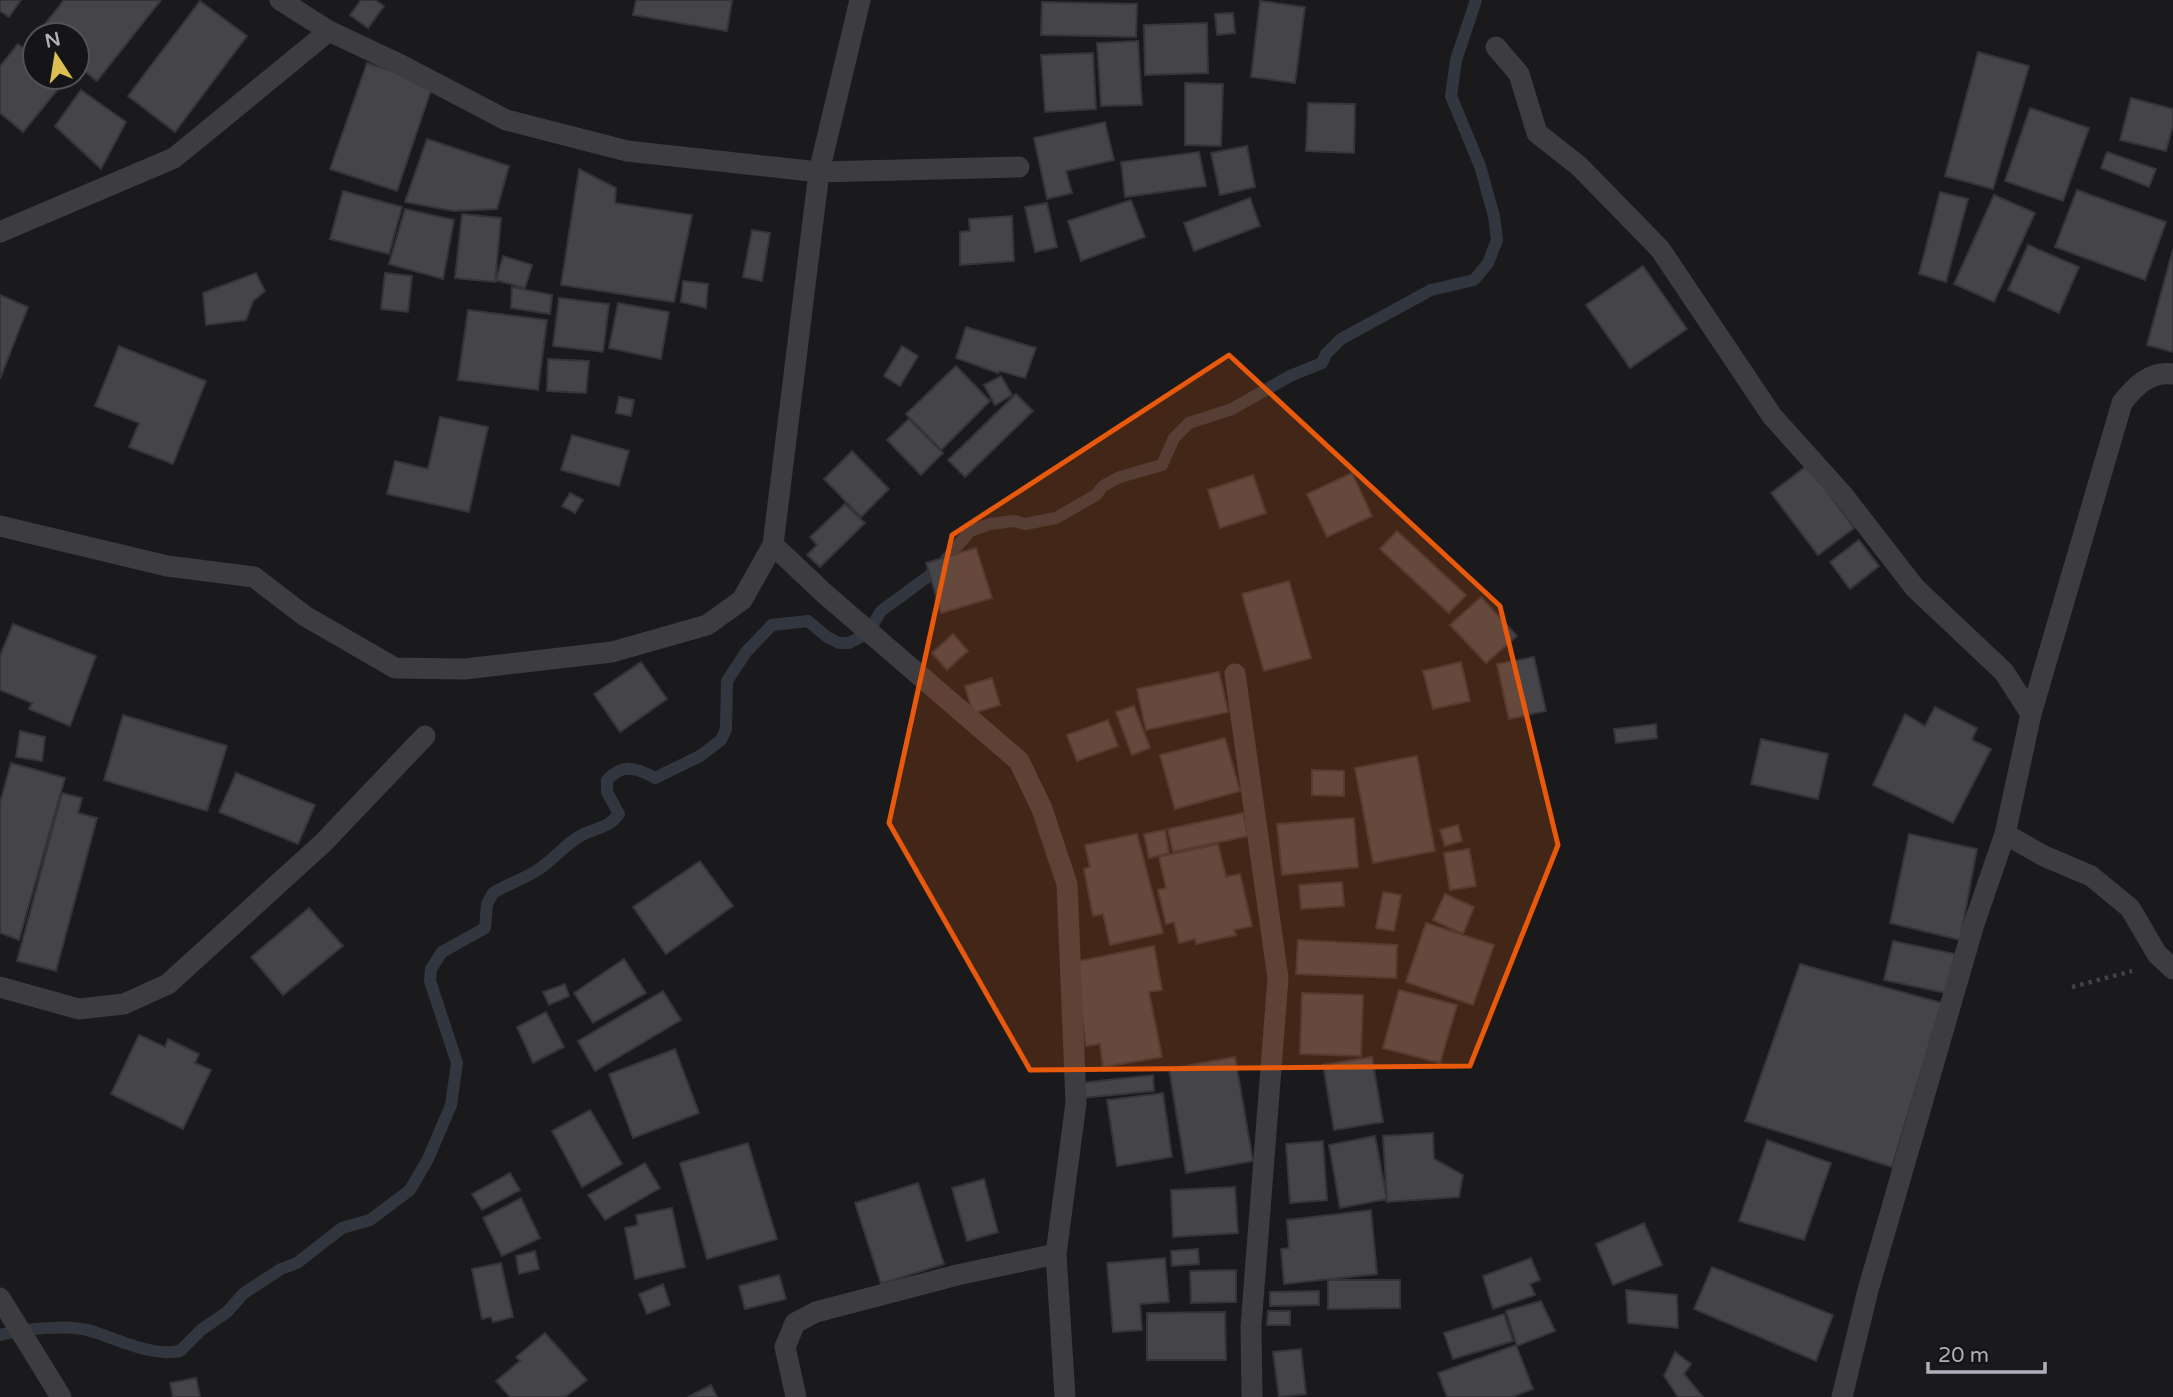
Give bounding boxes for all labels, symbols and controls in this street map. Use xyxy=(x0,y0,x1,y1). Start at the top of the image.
north arrow xyxy=(21,21,91,91)
text: N xyxy=(43,28,62,53)
scale bar xyxy=(1928,1330,2045,1374)
text: 20 m xyxy=(1938,1343,1989,1368)

